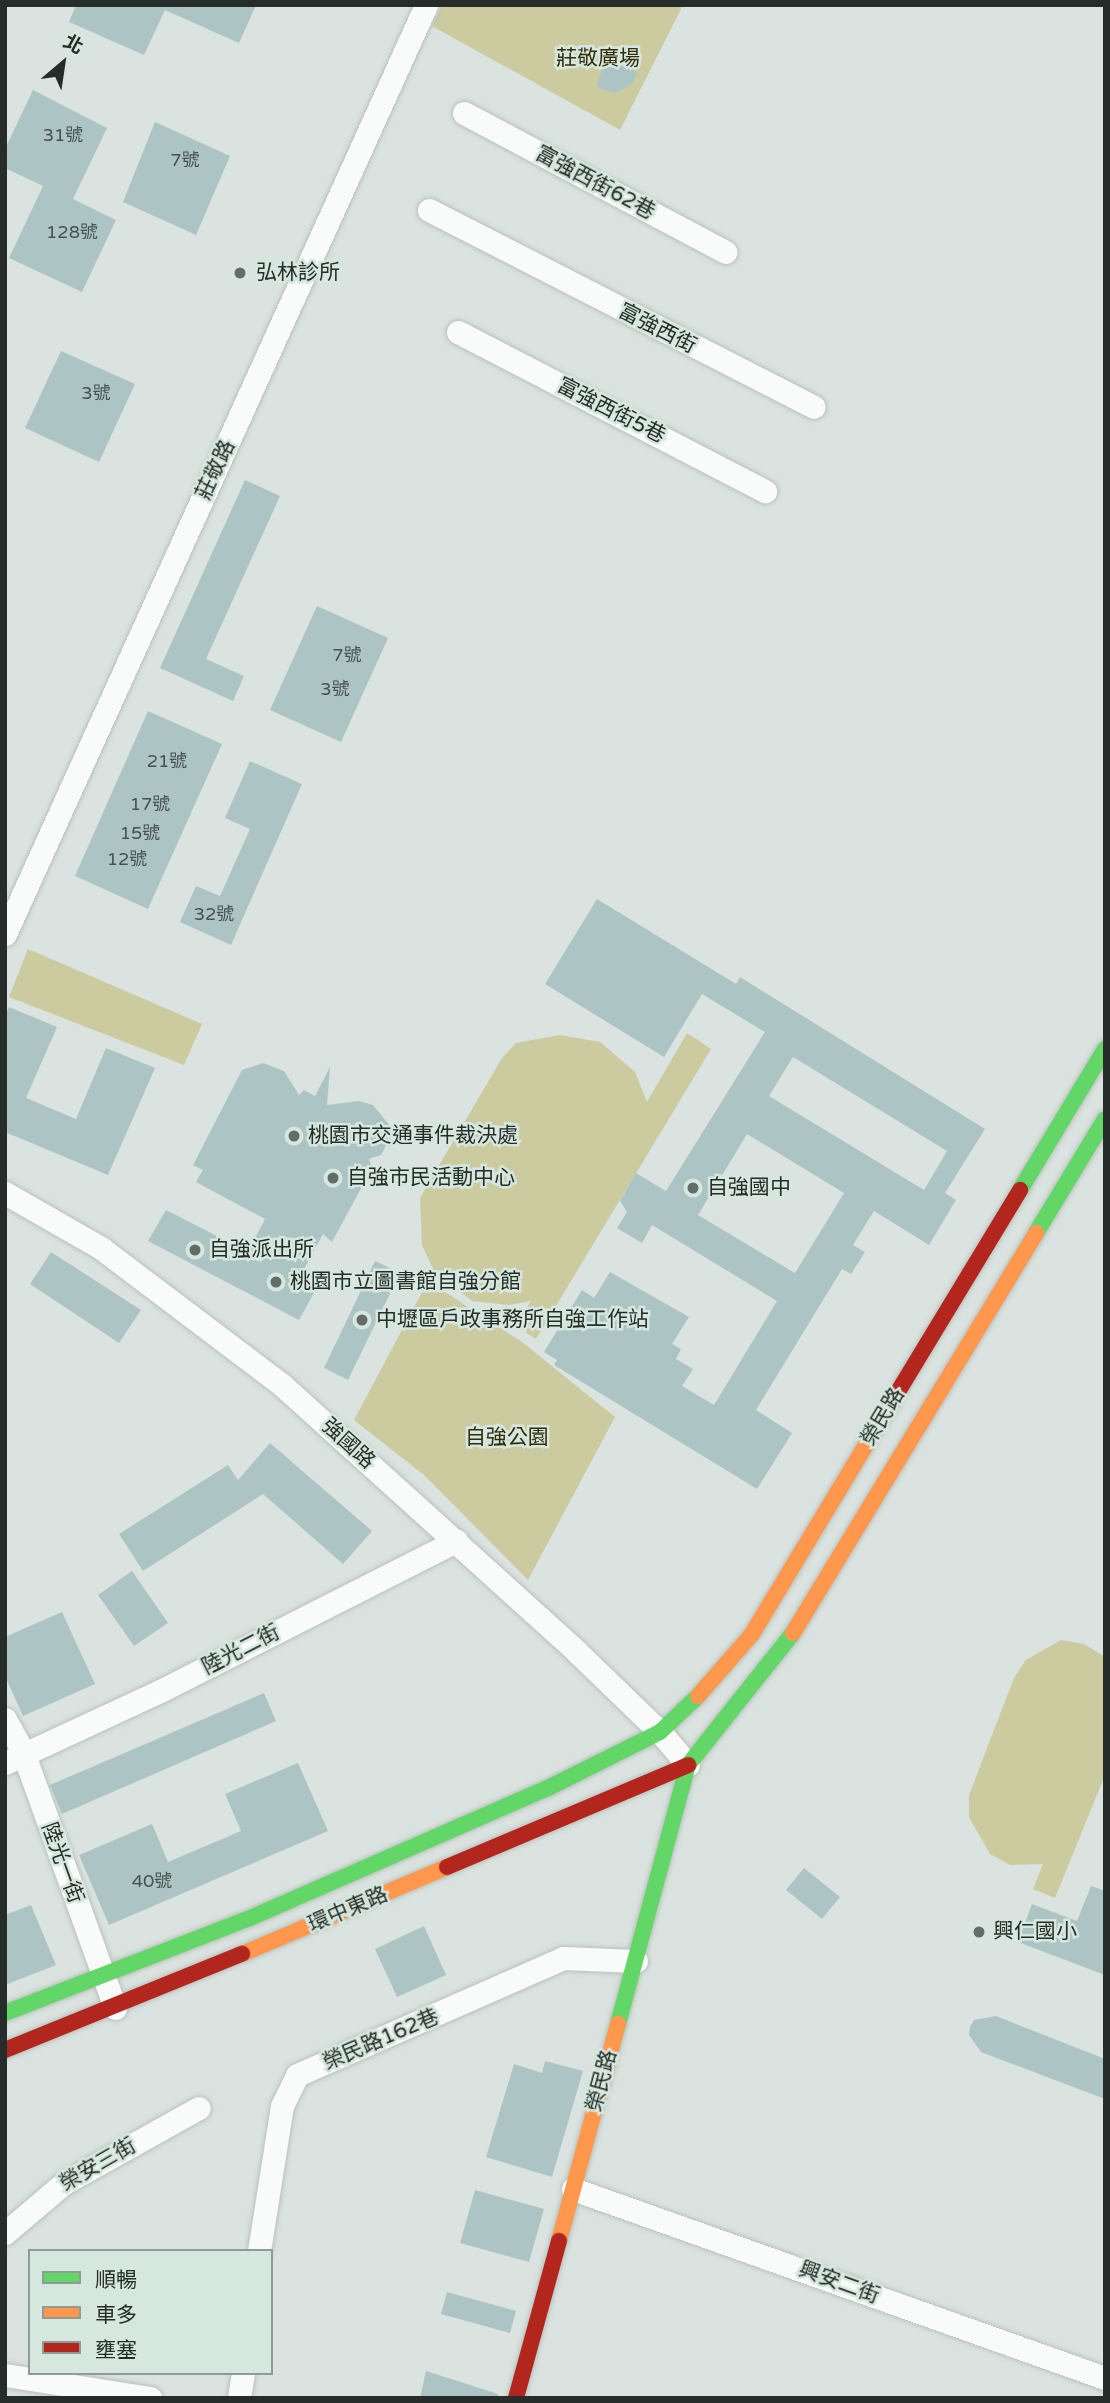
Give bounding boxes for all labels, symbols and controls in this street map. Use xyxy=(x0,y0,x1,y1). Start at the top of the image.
north arrow xyxy=(28,28,98,98)
text: 北 xyxy=(60,30,87,59)
park label: 莊敬廣場 xyxy=(556,46,640,72)
house number: 31號 xyxy=(43,124,83,146)
street label: 富強西街62巷 xyxy=(531,141,659,225)
house number: 7號 xyxy=(170,149,200,171)
house number: 128號 xyxy=(46,221,98,243)
place label: 弘林診所 xyxy=(256,260,340,286)
marker: 弘林診所 xyxy=(230,263,250,283)
street label: 富強西街 xyxy=(614,299,700,359)
street label: 富強西街5巷 xyxy=(553,373,669,449)
house number: 3號 xyxy=(81,382,111,404)
street label: 莊敬路 xyxy=(191,436,241,504)
house number: 7號 xyxy=(332,644,362,666)
house number: 3號 xyxy=(320,678,350,700)
house number: 21號 xyxy=(147,750,187,772)
house number: 17號 xyxy=(130,793,170,815)
house number: 15號 xyxy=(120,822,160,844)
house number: 12號 xyxy=(107,848,147,870)
house number: 32號 xyxy=(194,903,234,925)
place label: 桃園市交通事件裁決處 xyxy=(308,1123,518,1149)
marker: 桃園市交通事件裁決處 xyxy=(286,1128,302,1144)
place label: 自強市民活動中心 xyxy=(347,1165,515,1191)
marker: 自強市民活動中心 xyxy=(325,1170,341,1186)
place label: 自強國中 xyxy=(707,1175,791,1201)
marker: 自強國中 xyxy=(685,1180,701,1196)
place label: 自強派出所 xyxy=(209,1237,314,1263)
marker: 自強派出所 xyxy=(187,1242,203,1258)
place label: 桃園市立圖書館自強分館 xyxy=(290,1269,521,1295)
marker: 桃園市立圖書館自強分館 xyxy=(268,1274,284,1290)
place label: 中壢區戶政事務所自強工作站 xyxy=(376,1307,649,1333)
marker: 中壢區戶政事務所自強工作站 xyxy=(354,1312,370,1328)
street label: 榮民路 xyxy=(856,1384,910,1450)
street label: 強國路 xyxy=(316,1414,380,1474)
park label: 自強公園 xyxy=(465,1425,549,1451)
street label: 陸光二街 xyxy=(198,1620,284,1680)
street label: 陸光一街 xyxy=(36,1819,88,1907)
house number: 40號 xyxy=(132,1870,172,1892)
street label: 環中東路 xyxy=(304,1882,392,1938)
place label: 興仁國小 xyxy=(993,1919,1077,1945)
marker: 興仁國小 xyxy=(971,1924,987,1940)
street label: 榮民路162巷 xyxy=(319,2004,443,2076)
street label: 榮民路 xyxy=(582,2047,622,2115)
street label: 榮安三街 xyxy=(55,2133,141,2197)
legend xyxy=(28,2249,273,2375)
street label: 興安二街 xyxy=(795,2257,883,2309)
text: 順暢 xyxy=(95,2268,137,2293)
text: 車多 xyxy=(95,2303,137,2328)
text: 壅塞 xyxy=(95,2338,137,2363)

